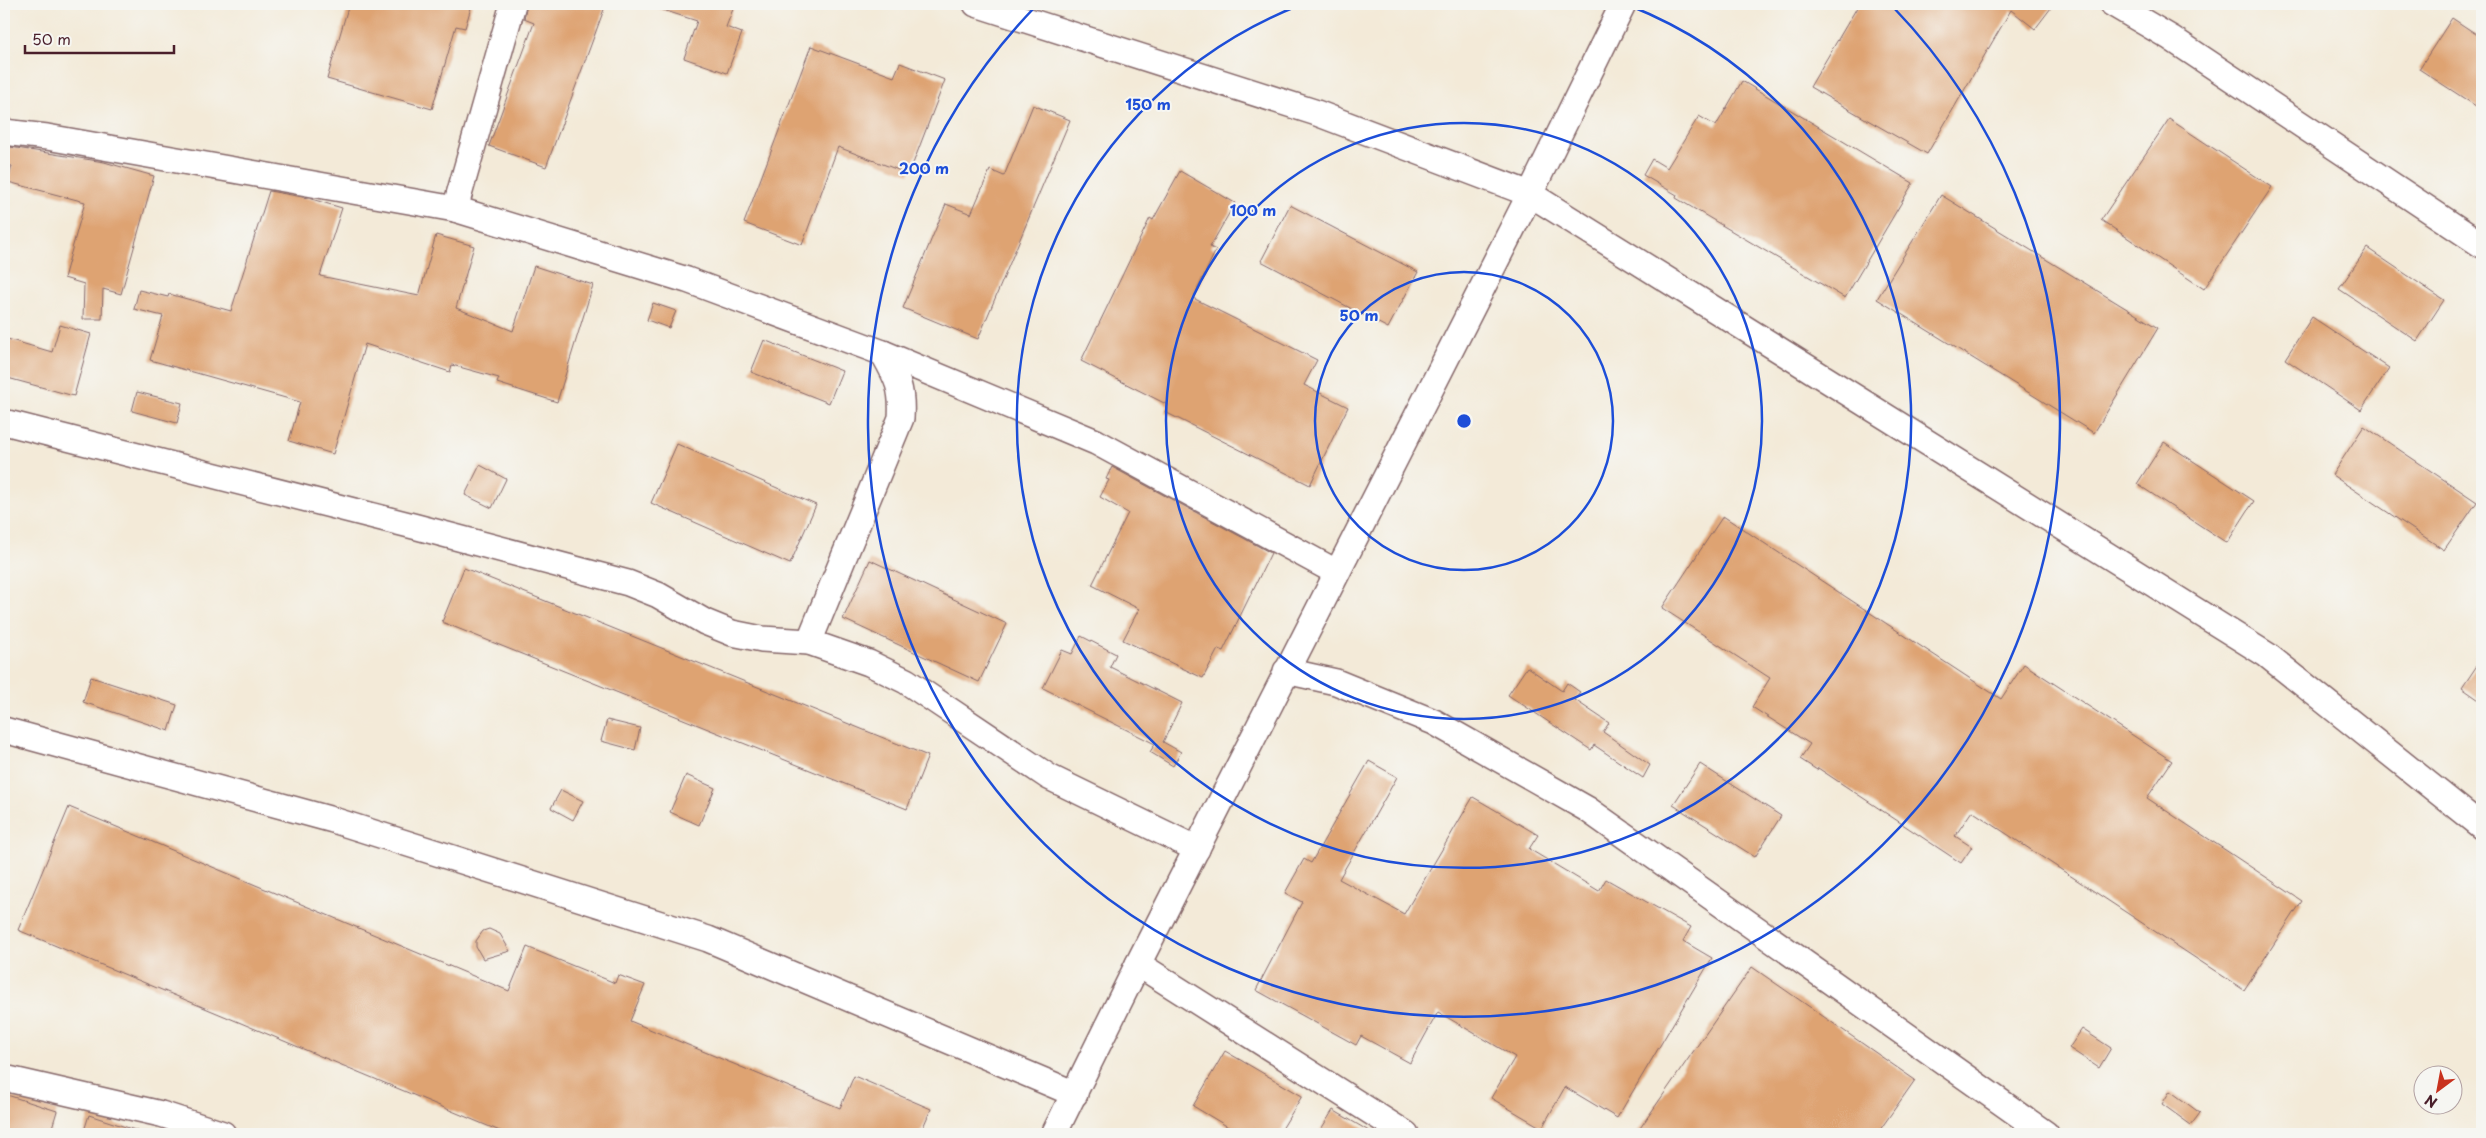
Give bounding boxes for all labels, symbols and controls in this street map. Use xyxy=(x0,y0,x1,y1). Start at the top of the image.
scale bar xyxy=(25,22,174,54)
text: 50 m xyxy=(32,27,71,50)
text: 150 m xyxy=(1125,92,1171,115)
text: 200 m xyxy=(899,156,949,179)
text: 100 m xyxy=(1230,198,1276,221)
text: 50 m xyxy=(1340,303,1378,326)
centre of rings xyxy=(1455,412,1473,430)
north arrow xyxy=(2414,1066,2464,1116)
text: N xyxy=(2421,1090,2441,1113)

